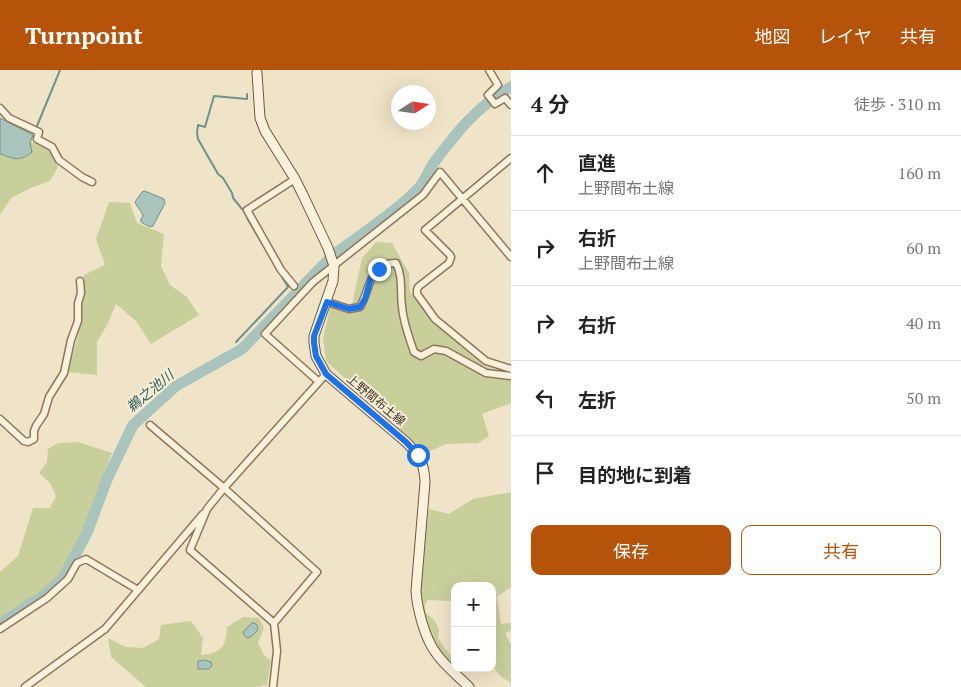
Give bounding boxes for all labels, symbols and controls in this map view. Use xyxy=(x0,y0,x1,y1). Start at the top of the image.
text: Turnpoint xyxy=(25,19,143,51)
text: 地図 xyxy=(755,24,791,48)
text: レイヤ xyxy=(819,24,872,48)
text: 共有 xyxy=(900,24,936,48)
north arrow xyxy=(391,85,436,130)
text: 4 分 xyxy=(531,90,570,118)
text: 徒歩 · 310 m xyxy=(854,93,941,115)
text: 直進 xyxy=(578,150,616,175)
icon: ahead xyxy=(531,159,559,187)
text: 160 m xyxy=(898,162,941,184)
text: 上野間布土線 xyxy=(578,177,674,199)
text: 右折 xyxy=(578,225,616,250)
icon: right xyxy=(531,234,559,262)
text: 60 m xyxy=(906,237,941,259)
text: 上野間布土線 xyxy=(578,252,674,274)
route end xyxy=(368,258,391,281)
icon: right xyxy=(531,309,559,337)
text: 右折 xyxy=(578,312,616,337)
text: 40 m xyxy=(906,312,941,334)
water label: 鵜之池川 xyxy=(122,364,179,416)
street label: 上野間布土線 xyxy=(344,371,409,429)
icon: left xyxy=(531,384,559,412)
text: 左折 xyxy=(578,387,616,412)
text: 50 m xyxy=(906,387,941,409)
route start xyxy=(407,444,430,467)
icon: arrive xyxy=(531,459,559,487)
text: 目的地に到着 xyxy=(578,462,692,487)
button: 保存 xyxy=(531,525,731,575)
button: 共有 xyxy=(741,525,941,575)
map controls xyxy=(451,582,496,672)
button: + xyxy=(451,582,496,627)
button: − xyxy=(451,627,496,672)

